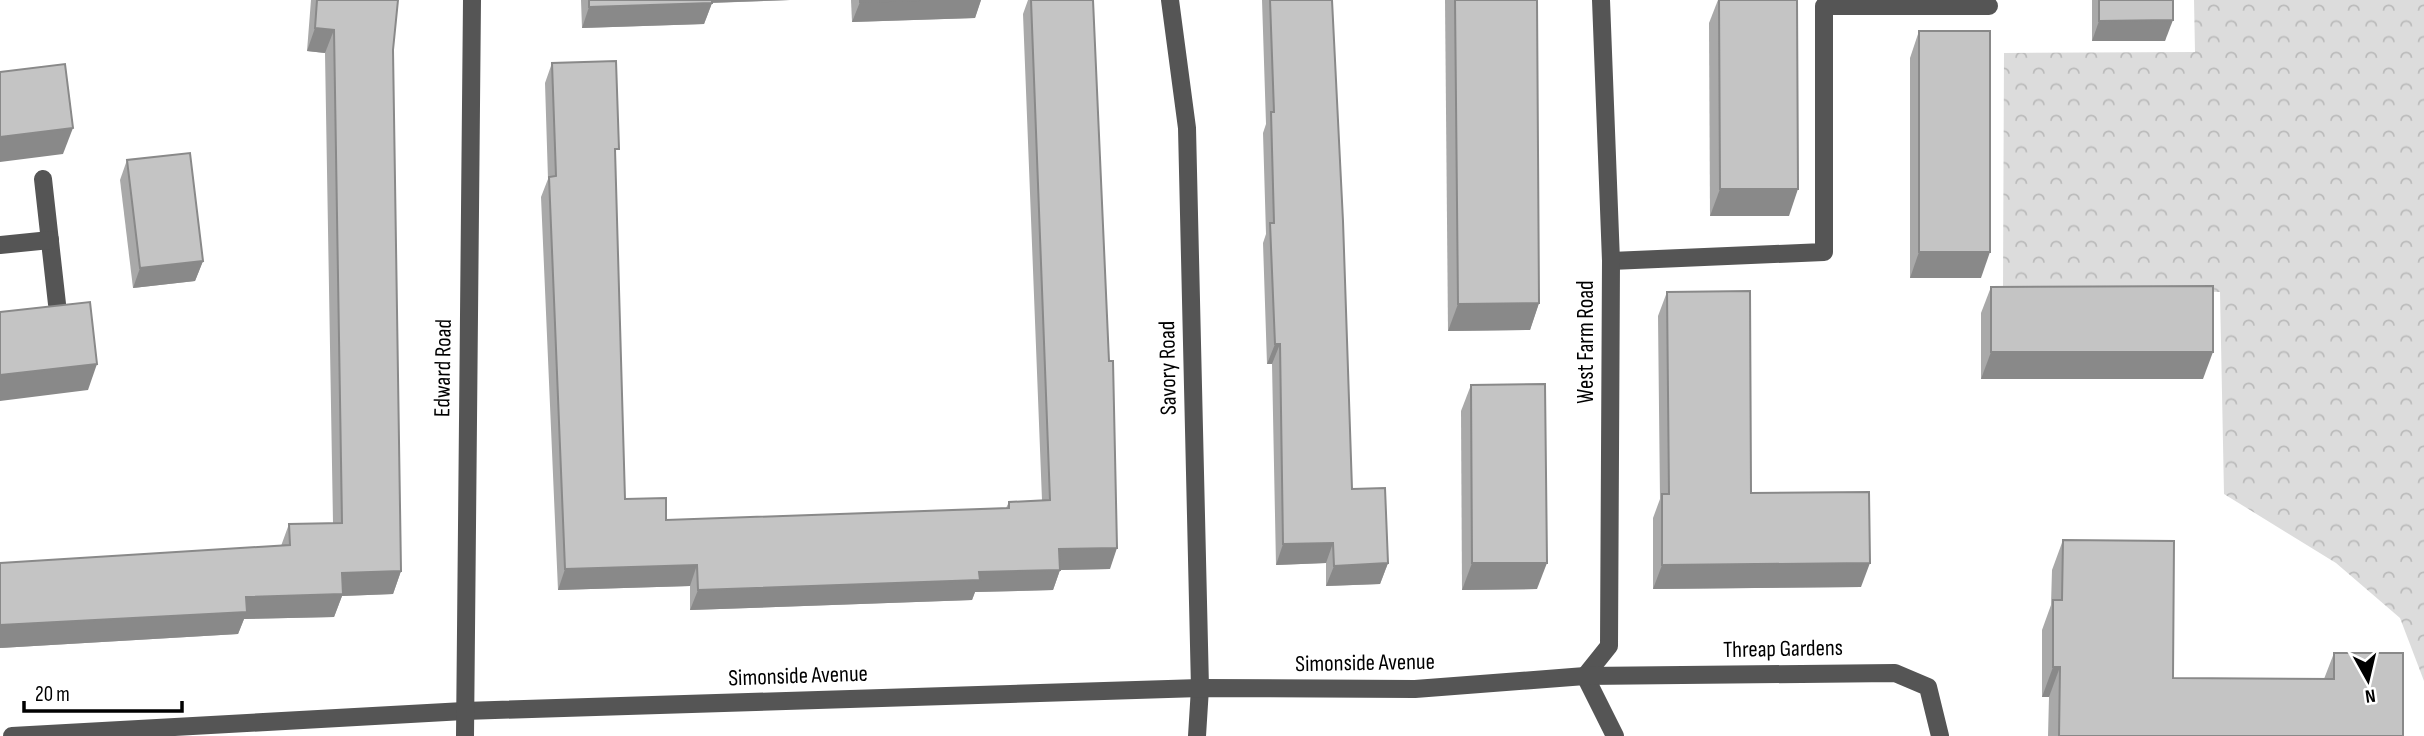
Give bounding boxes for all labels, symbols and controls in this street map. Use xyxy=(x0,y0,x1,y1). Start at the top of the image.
street label: West Farm Road xyxy=(1572,280,1600,404)
street label: Edward Road xyxy=(428,319,458,417)
street label: Savory Road xyxy=(1153,321,1183,415)
street label: Threap Gardens xyxy=(1723,634,1843,664)
north arrow xyxy=(2333,645,2403,715)
street label: Simonside Avenue xyxy=(1295,648,1435,678)
street label: Simonside Avenue xyxy=(728,660,868,692)
scale bar xyxy=(24,670,182,714)
text: 20 m xyxy=(35,682,70,707)
text: N xyxy=(2364,683,2377,707)

